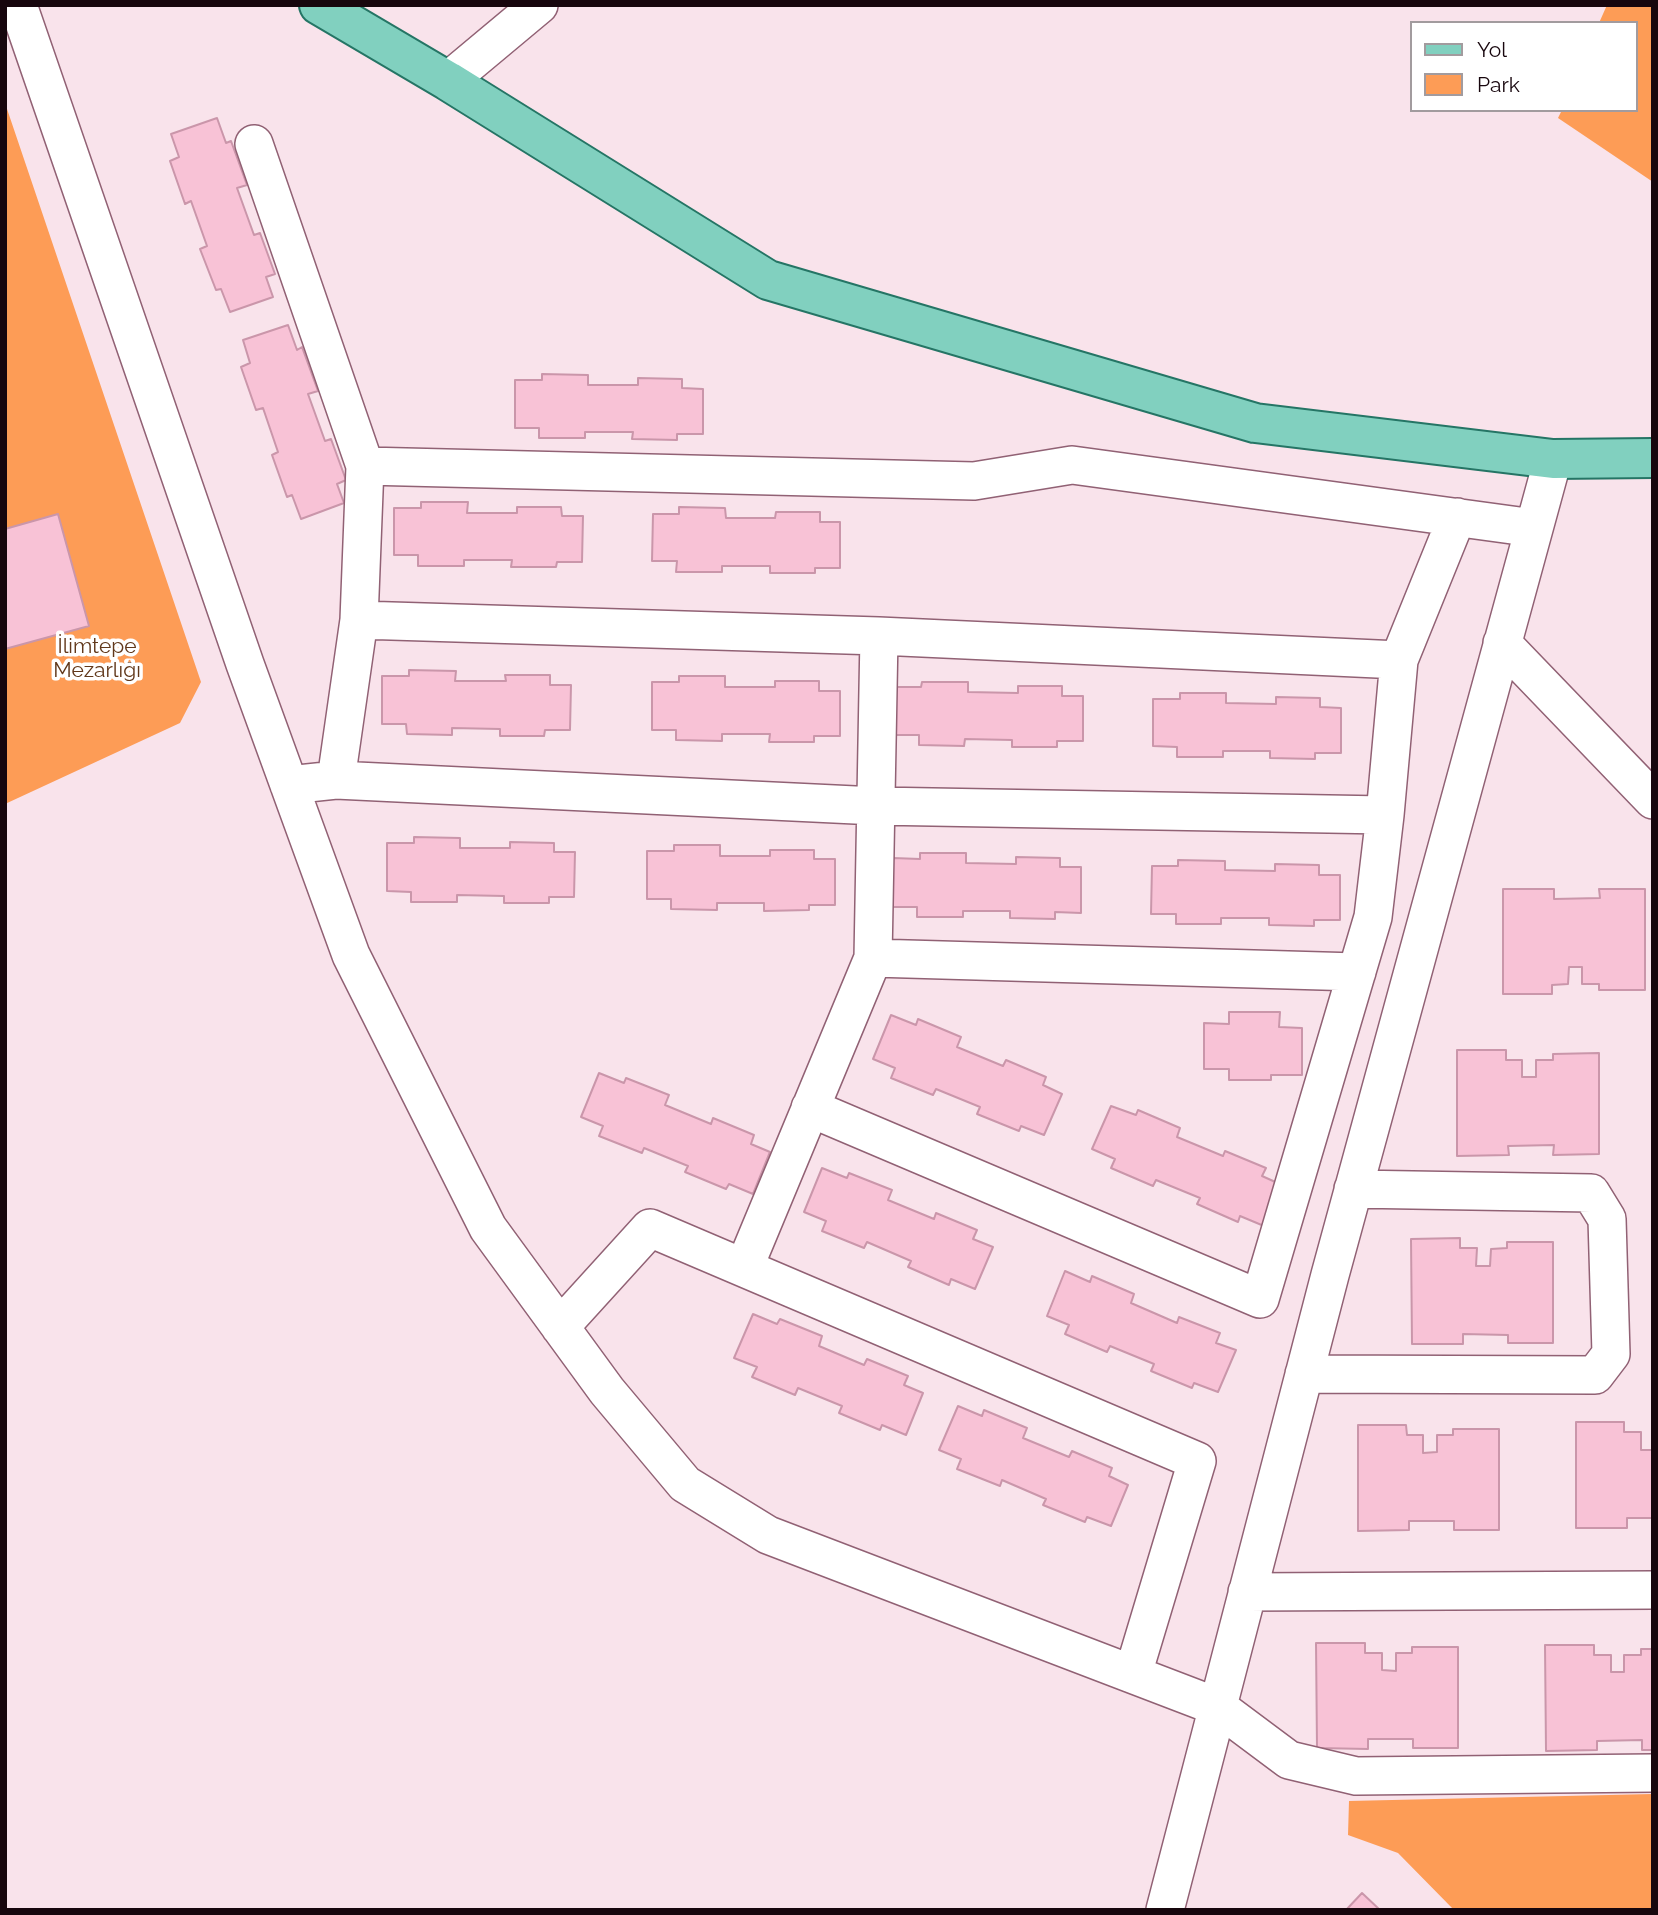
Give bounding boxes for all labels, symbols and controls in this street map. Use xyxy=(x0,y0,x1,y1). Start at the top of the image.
legend xyxy=(1410,21,1637,112)
text: Yol xyxy=(1477,37,1507,62)
text: Park xyxy=(1477,72,1520,97)
park label: İlimtepe Mezarlığı xyxy=(53,634,141,684)

